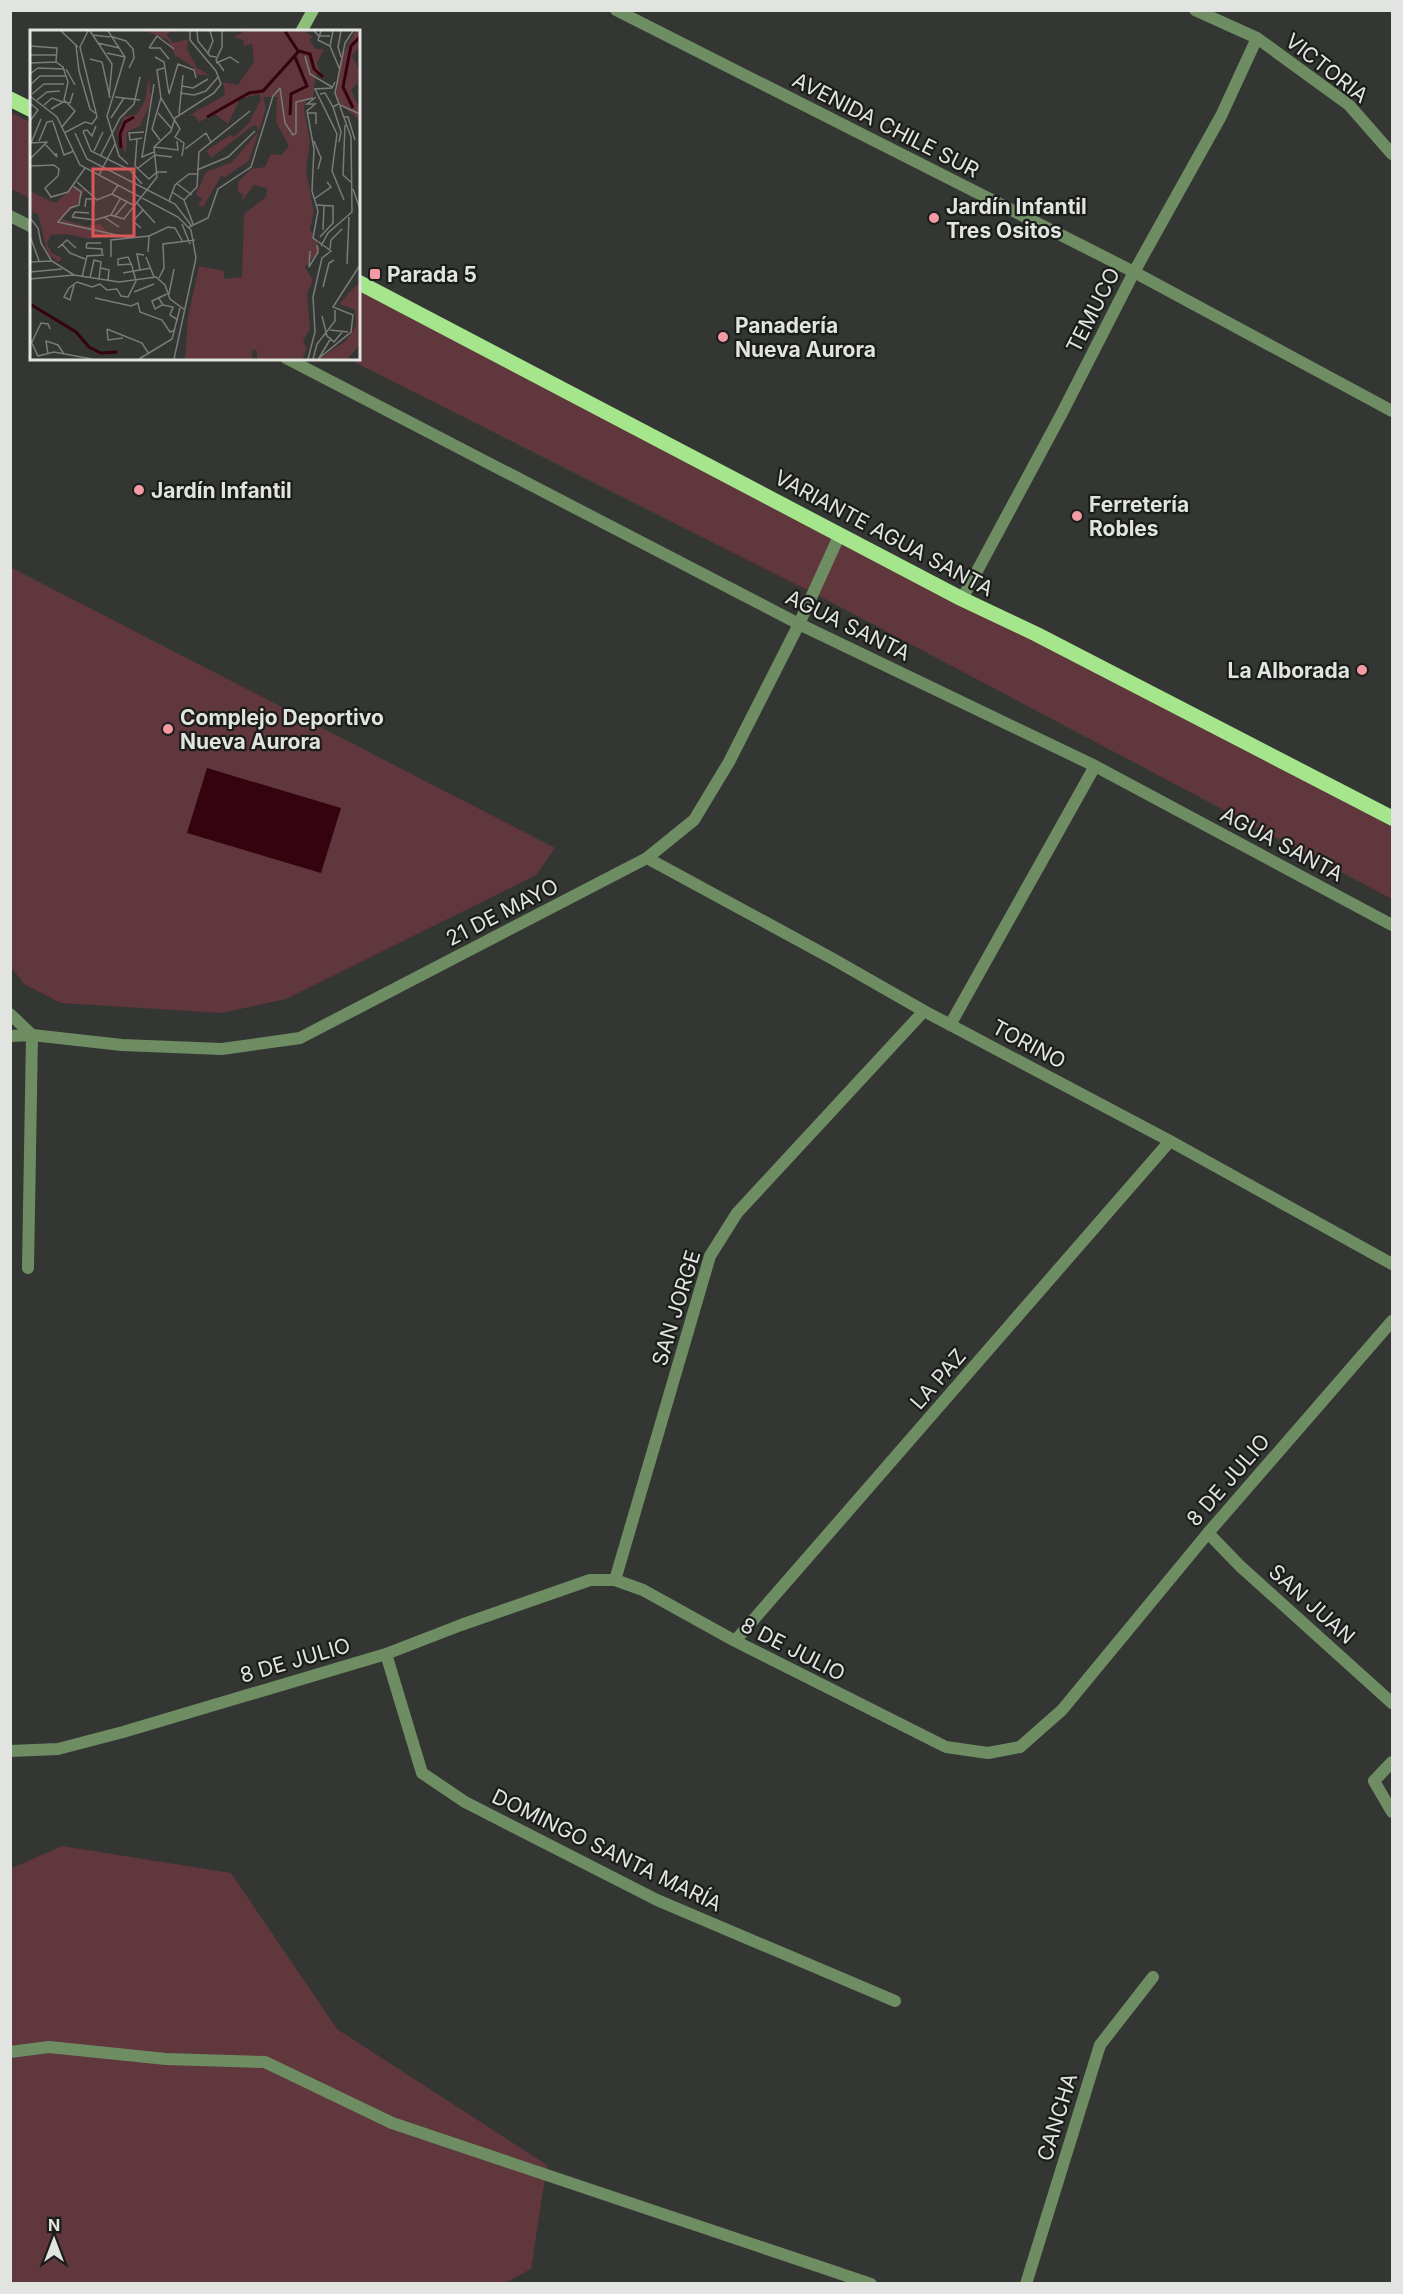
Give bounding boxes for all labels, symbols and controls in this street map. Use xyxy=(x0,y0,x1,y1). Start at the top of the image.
street label: VICTORIA xyxy=(1281,28,1373,108)
inset map xyxy=(30,30,360,360)
street label: AVENIDA CHILE SUR xyxy=(789,67,983,183)
place label: Jardín Infantil Tres Ositos xyxy=(946,194,1087,243)
marker: Jardín Infantil Tres Ositos xyxy=(927,211,941,225)
place label: Parada 5 xyxy=(387,262,477,287)
street label: TEMUCO xyxy=(1061,263,1125,357)
marker: Parada 5 xyxy=(368,267,382,281)
place label: Panadería Nueva Aurora xyxy=(735,313,876,362)
marker: Panadería Nueva Aurora xyxy=(716,330,730,344)
street label: VARIANTE AGUA SANTA xyxy=(770,465,998,601)
place label: Jardín Infantil xyxy=(151,478,292,503)
marker: Jardín Infantil xyxy=(132,483,146,497)
place label: Ferretería Robles xyxy=(1089,492,1189,541)
marker: Ferretería Robles xyxy=(1070,509,1084,523)
street label: AGUA SANTA xyxy=(782,584,914,666)
place label: La Alborada xyxy=(1228,658,1350,683)
marker: La Alborada xyxy=(1355,663,1369,677)
place label: Complejo Deportivo Nueva Aurora xyxy=(180,705,384,754)
marker: Complejo Deportivo Nueva Aurora xyxy=(161,722,175,736)
street label: AGUA SANTA xyxy=(1216,801,1348,887)
street label: 21 DE MAYO xyxy=(442,873,562,951)
street label: TORINO xyxy=(988,1014,1070,1074)
street label: SAN JORGE xyxy=(647,1247,705,1369)
street label: LA PAZ xyxy=(905,1344,971,1414)
street label: 8 DE JULIO xyxy=(1181,1429,1275,1531)
street label: SAN JUAN xyxy=(1264,1559,1360,1649)
street label: 8 DE JULIO xyxy=(737,1612,849,1686)
street label: 8 DE JULIO xyxy=(237,1632,353,1688)
street label: DOMINGO SANTA MARÍA xyxy=(488,1783,726,1917)
street label: CANCHA xyxy=(1032,2070,1082,2164)
north arrow xyxy=(24,2210,84,2270)
text: N xyxy=(48,2215,60,2235)

